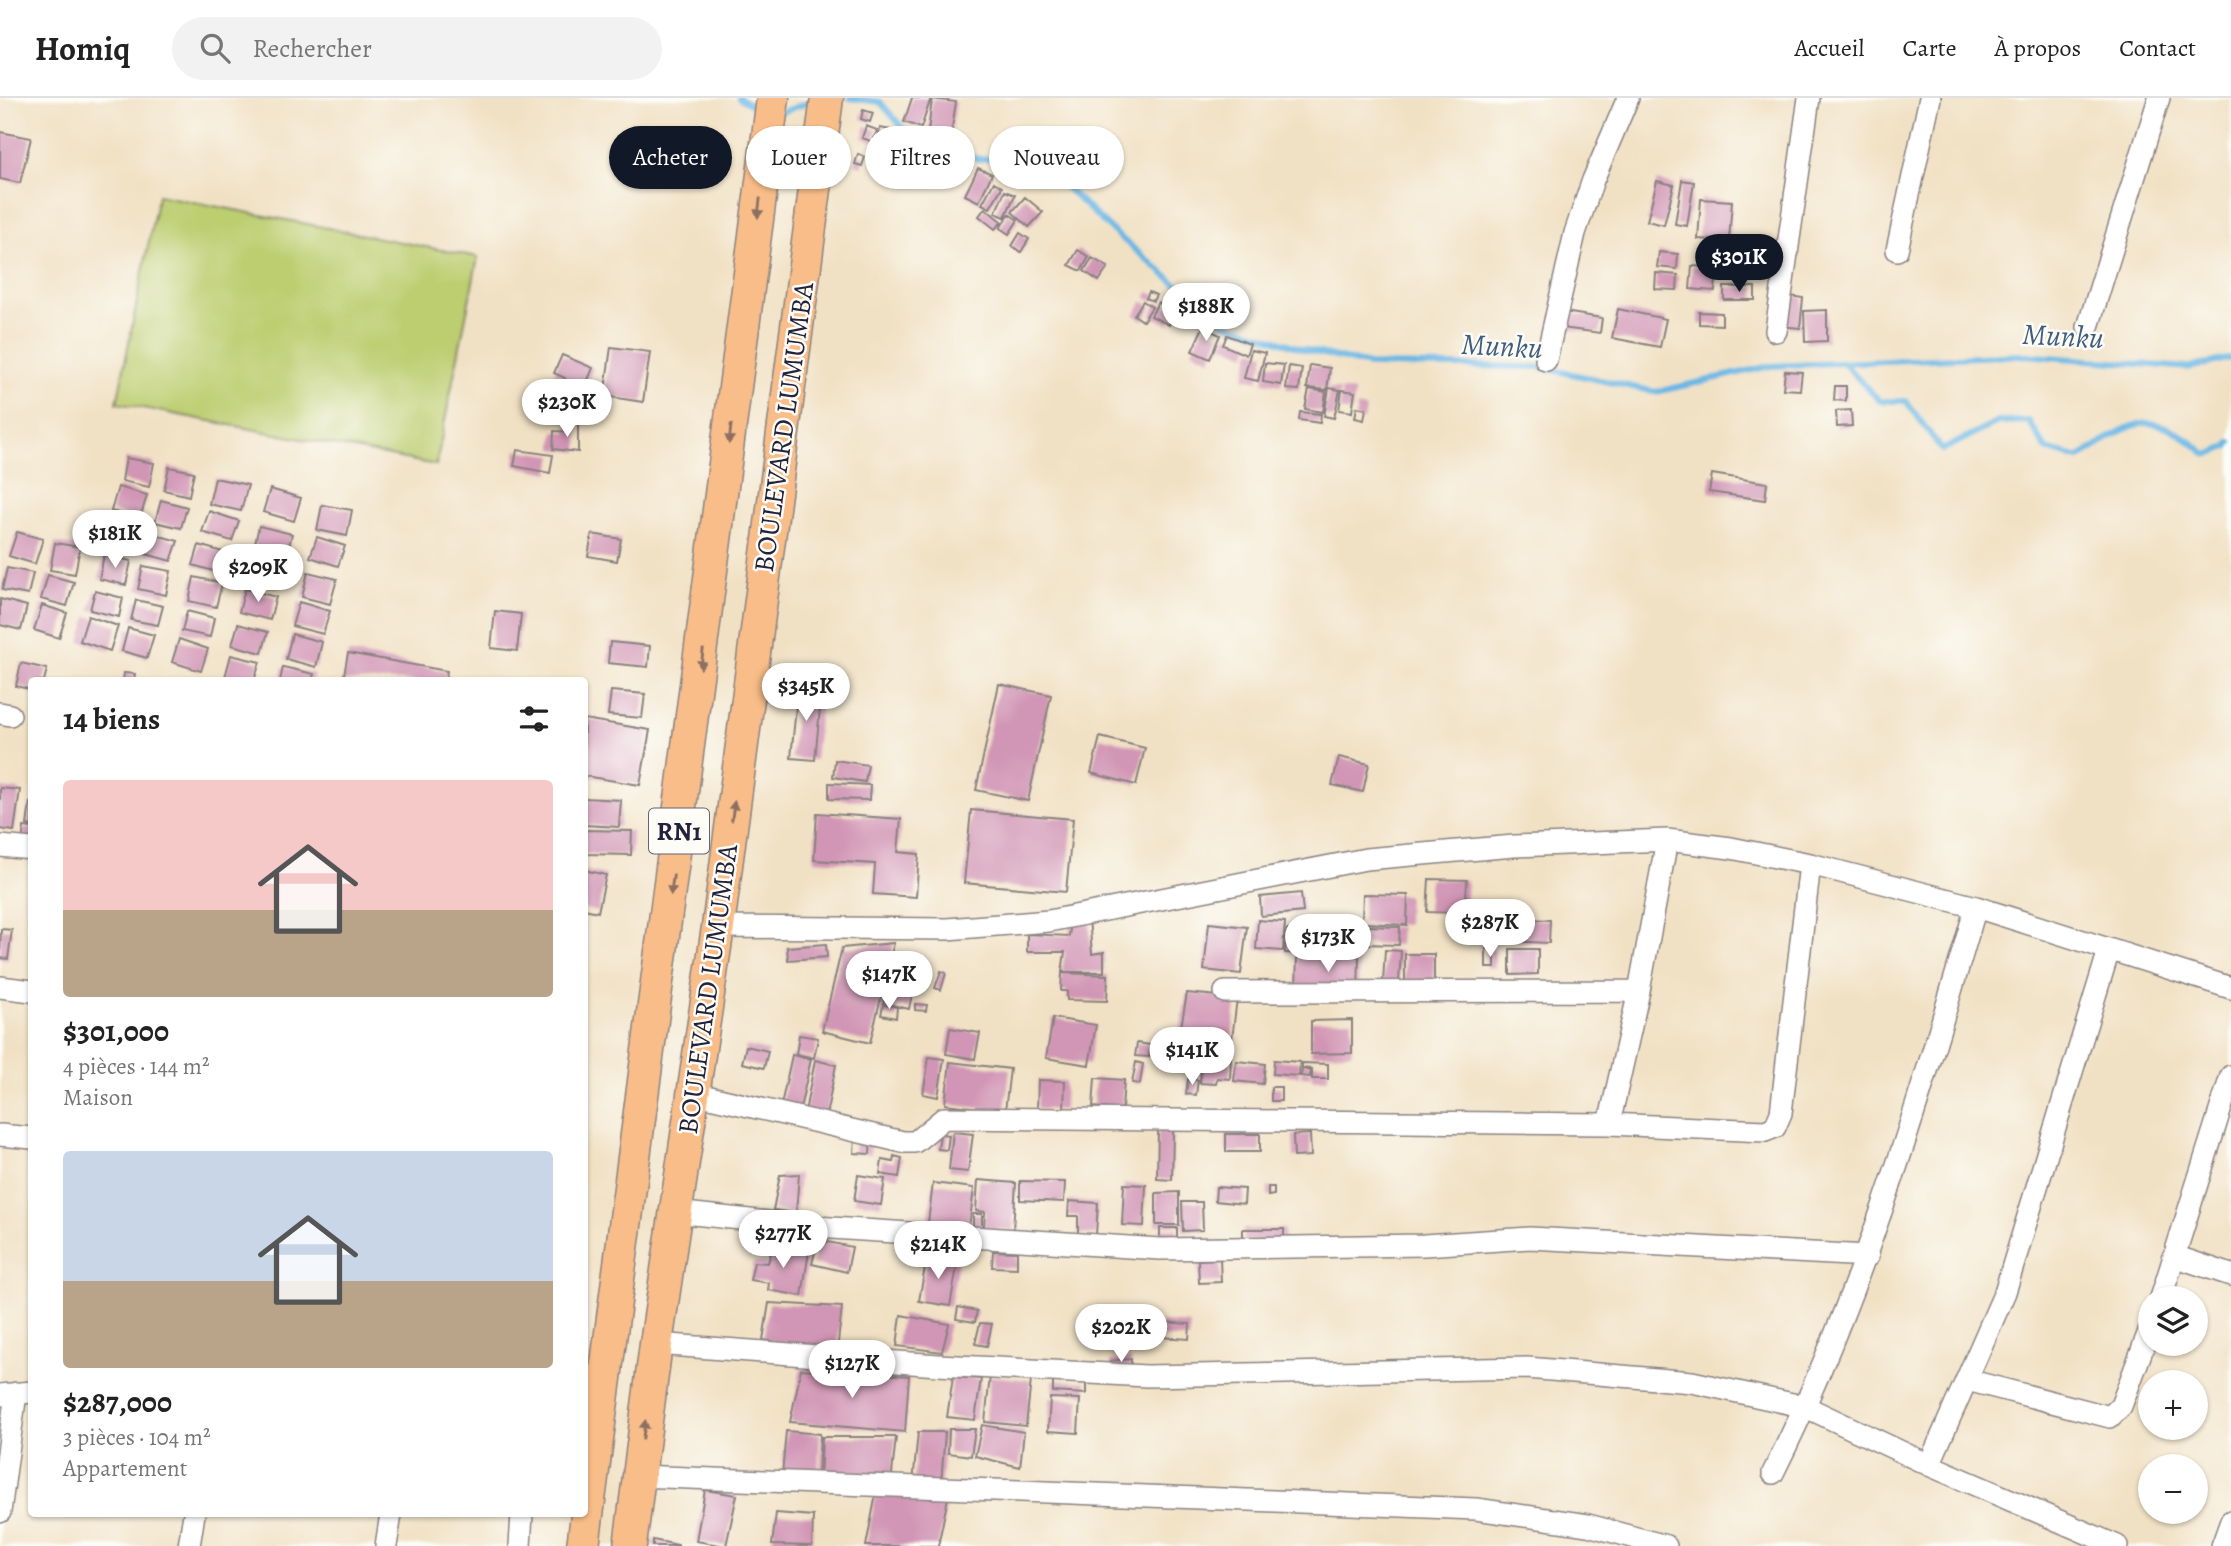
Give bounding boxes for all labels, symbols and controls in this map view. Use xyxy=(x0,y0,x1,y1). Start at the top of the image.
search box xyxy=(172,17,662,80)
text: Homiq xyxy=(35,26,130,71)
icon: search xyxy=(196,29,234,67)
text: Rechercher xyxy=(252,31,372,66)
text: Accueil xyxy=(1794,32,1864,64)
text: Carte xyxy=(1902,32,1957,64)
text: À propos xyxy=(1995,32,2081,64)
text: Contact xyxy=(2119,32,2196,64)
chip: Acheter xyxy=(609,126,732,189)
chip: Louer xyxy=(746,126,851,189)
chip: Filtres xyxy=(865,126,975,189)
chip: Nouveau xyxy=(989,126,1124,189)
one-way arrow xyxy=(753,197,764,219)
pin: $301K xyxy=(1690,234,1788,294)
text: $301K xyxy=(1711,241,1767,272)
street label: BOULEVARD LUMUMBA xyxy=(745,279,823,575)
pin: $188K xyxy=(1157,284,1255,343)
text: $188K xyxy=(1178,290,1234,321)
water label: Munku xyxy=(2021,314,2105,358)
water label: Munku xyxy=(1460,324,1544,368)
pin: $230K xyxy=(518,380,616,439)
text: $230K xyxy=(538,386,596,417)
one-way arrow xyxy=(725,423,736,445)
pin: $181K xyxy=(66,510,164,570)
text: $181K xyxy=(88,517,142,548)
pin: $209K xyxy=(209,545,307,604)
text: $209K xyxy=(228,551,288,582)
one-way arrow xyxy=(696,648,707,670)
pin: $345K xyxy=(757,664,855,723)
text: $345K xyxy=(778,670,834,701)
text: 14 biens xyxy=(63,699,160,739)
icon: filters xyxy=(515,700,553,738)
one-way arrow xyxy=(727,800,738,822)
road number: RN1 xyxy=(649,808,709,853)
icon: home xyxy=(245,826,371,952)
street label: BOULEVARD LUMUMBA xyxy=(669,841,747,1137)
one-way arrow xyxy=(666,874,677,896)
pin: $287K xyxy=(1441,900,1539,959)
text: $287K xyxy=(1461,906,1519,937)
pin: $173K xyxy=(1279,914,1377,974)
text: $173K xyxy=(1301,921,1355,952)
pin: $147K xyxy=(840,951,938,1011)
text: $147K xyxy=(862,958,916,989)
text: $301,000 xyxy=(63,1011,169,1051)
pin: $141K xyxy=(1143,1028,1241,1087)
text: $141K xyxy=(1165,1034,1219,1065)
text: 4 pièces · 144 m² xyxy=(63,1051,210,1082)
text: Maison xyxy=(63,1082,133,1113)
icon: home xyxy=(245,1197,371,1323)
pin: $277K xyxy=(734,1210,832,1270)
text: $277K xyxy=(755,1217,811,1248)
pin: $214K xyxy=(889,1222,987,1281)
text: $214K xyxy=(910,1228,966,1259)
map controls xyxy=(2138,1286,2208,1524)
button: layers xyxy=(2138,1286,2208,1356)
pin: $202K xyxy=(1072,1304,1170,1364)
text: $202K xyxy=(1091,1311,1151,1342)
pin: $127K xyxy=(803,1340,901,1400)
text: $127K xyxy=(825,1347,880,1378)
button: + xyxy=(2138,1370,2208,1440)
text: $287,000 xyxy=(63,1382,172,1422)
one-way arrow xyxy=(639,1418,650,1440)
text: 3 pièces · 104 m² xyxy=(63,1422,210,1453)
text: Appartement xyxy=(63,1453,187,1484)
button: − xyxy=(2138,1454,2208,1524)

